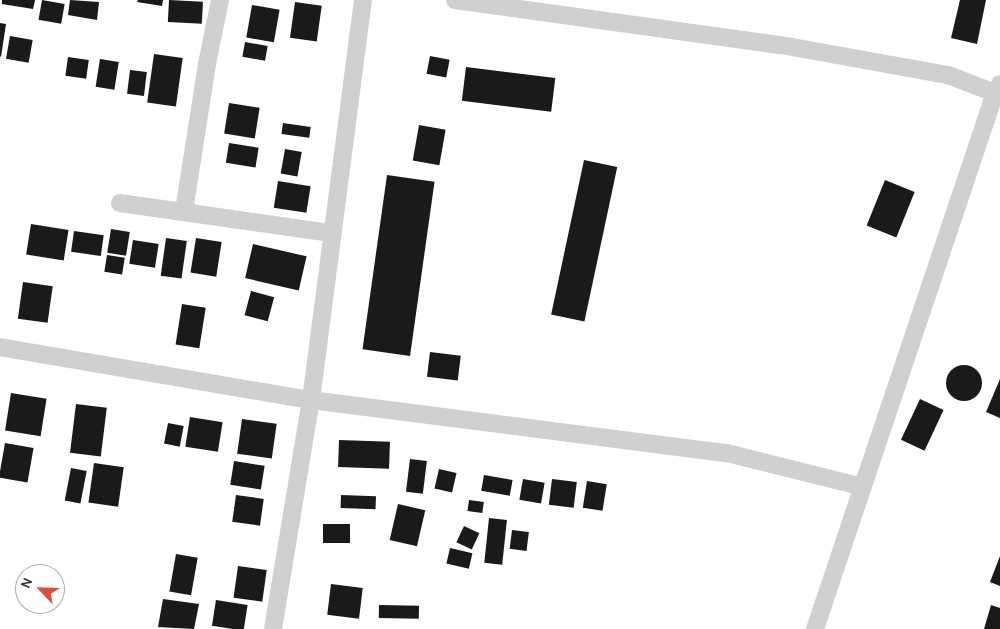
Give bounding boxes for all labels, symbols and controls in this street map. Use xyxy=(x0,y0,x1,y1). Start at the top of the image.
north arrow xyxy=(15,564,65,614)
text: N xyxy=(17,575,37,591)

